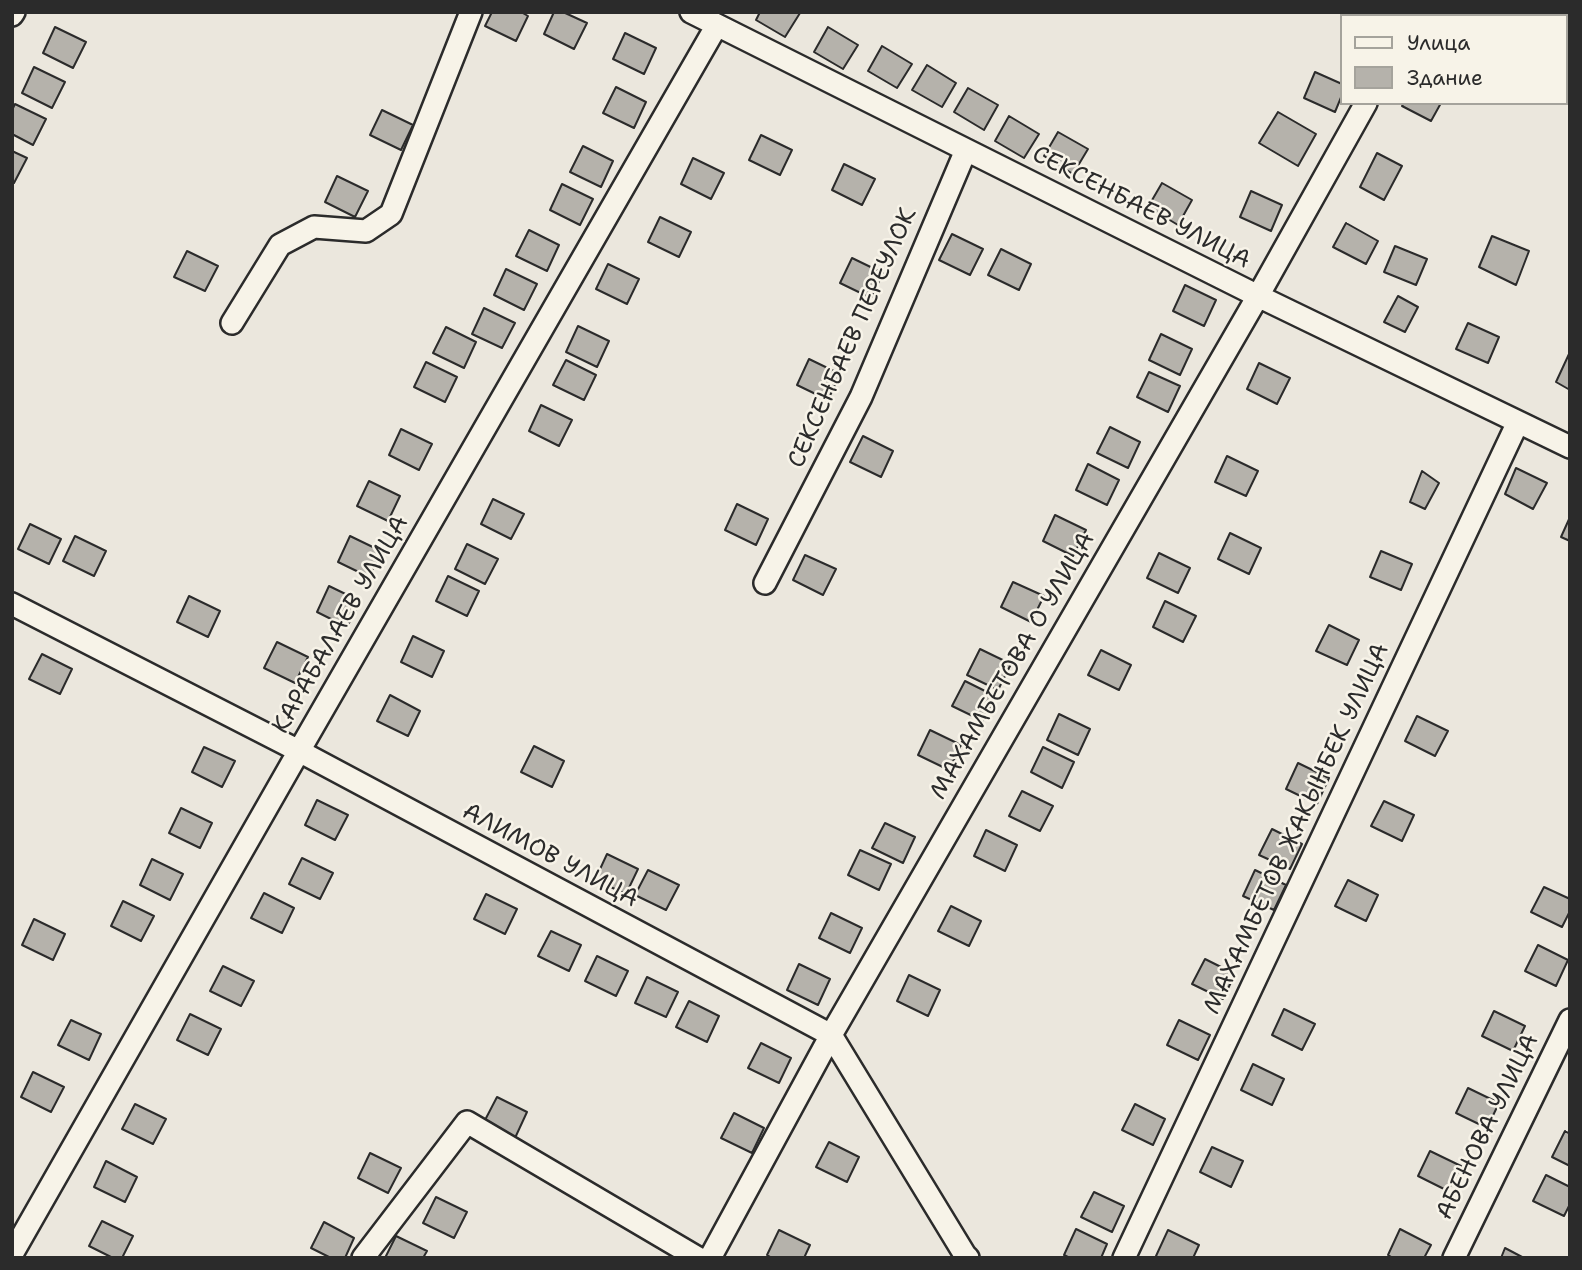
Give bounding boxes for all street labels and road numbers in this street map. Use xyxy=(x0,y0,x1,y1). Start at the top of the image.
street label: СЕКСЕНБАЕВ УЛИЦА xyxy=(1027,140,1255,276)
street label: СЕКСЕНБАЕВ ПЕРЕУЛОК xyxy=(783,204,923,472)
street label: КАРАБАЛАЕВ УЛИЦА xyxy=(267,511,415,739)
street label: МАХАМБЕТОВА О УЛИЦА xyxy=(925,527,1101,805)
street label: МАХАМБЕТОВ ЖАКЫНБЕК УЛИЦА xyxy=(1198,639,1396,1019)
street label: АЛИМОВ УЛИЦА xyxy=(457,798,643,914)
street label: АБЕНОВА УЛИЦА xyxy=(1431,1029,1545,1225)

